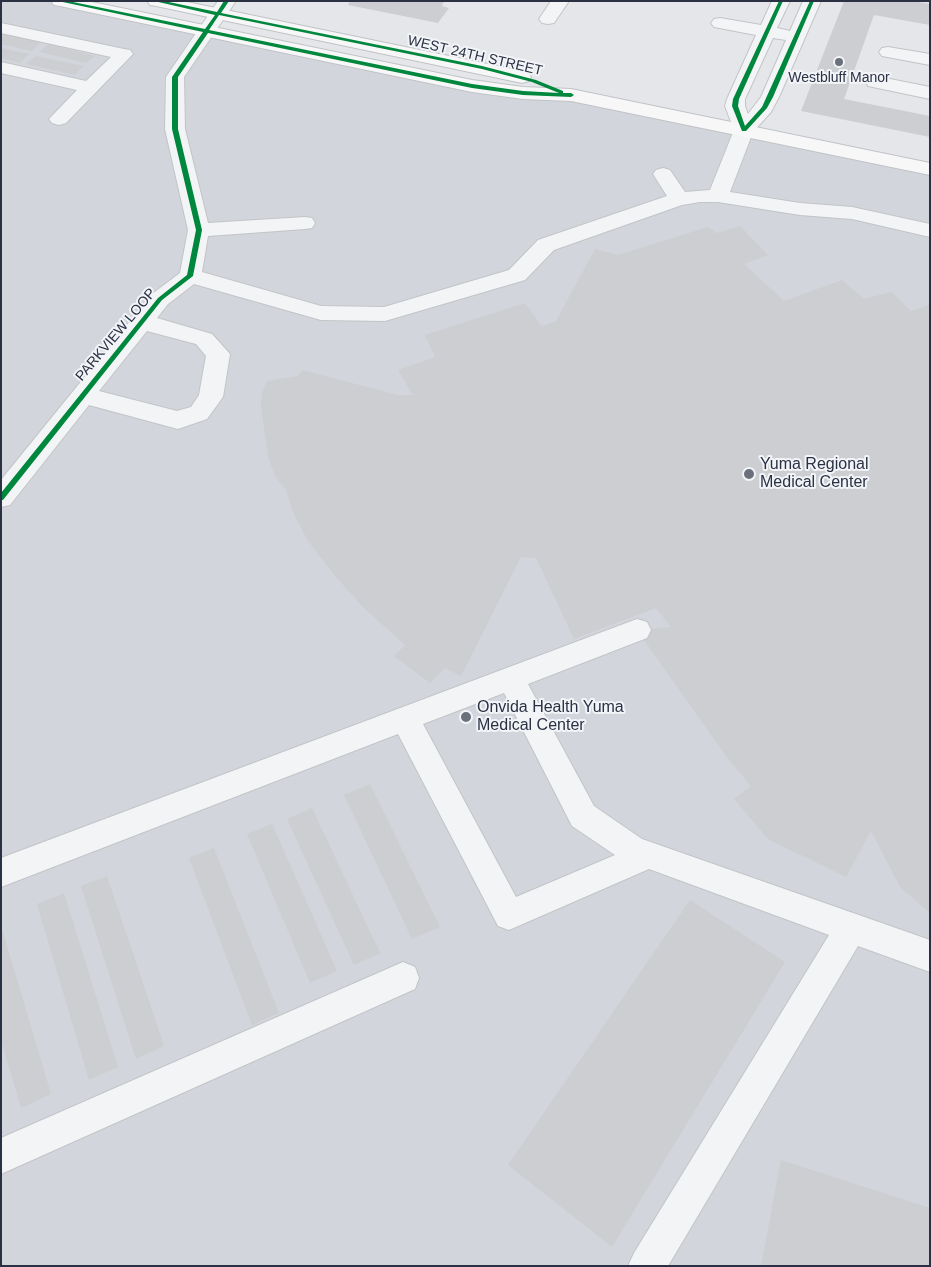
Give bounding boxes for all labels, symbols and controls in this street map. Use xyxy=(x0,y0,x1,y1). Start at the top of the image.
street label: WEST 24TH STREET xyxy=(406,32,544,80)
marker: Westbluff Manor xyxy=(833,56,845,68)
place label: Westbluff Manor xyxy=(788,70,890,86)
street label: PARKVIEW LOOP xyxy=(72,285,160,385)
place label: Yuma Regional Medical Center xyxy=(760,455,869,493)
marker: Yuma Regional Medical Center xyxy=(742,467,756,481)
place label: Onvida Health Yuma Medical Center xyxy=(477,698,624,736)
marker: Onvida Health Yuma Medical Center xyxy=(459,710,473,724)

